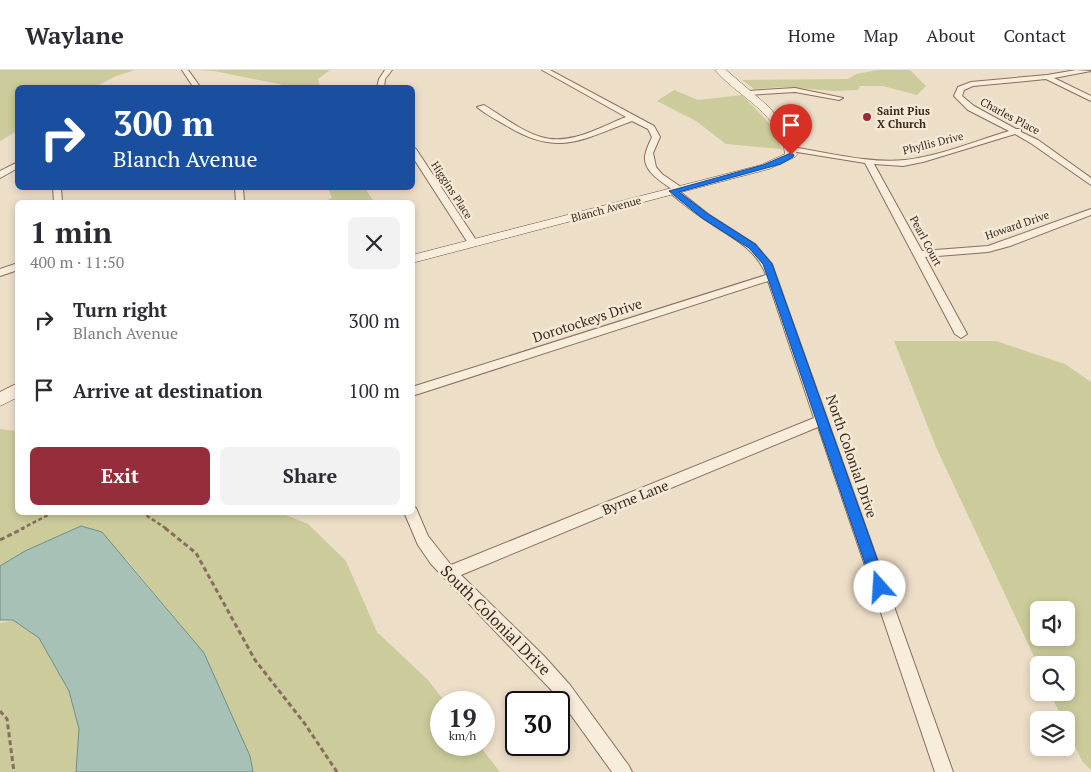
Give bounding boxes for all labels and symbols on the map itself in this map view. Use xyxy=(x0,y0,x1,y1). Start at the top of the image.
street label: Charles Place xyxy=(978,94,1043,138)
pin xyxy=(770,104,812,155)
place label: Saint Pius X Church xyxy=(877,104,930,131)
marker: Saint Pius X Church xyxy=(861,111,873,123)
street label: Phyllis Drive xyxy=(901,129,965,157)
street label: Higgins Place xyxy=(428,158,476,222)
street label: Blanch Avenue xyxy=(569,193,643,225)
street label: Howard Drive xyxy=(983,207,1051,242)
street label: Pearl Court xyxy=(907,213,945,269)
street label: Dorotockeys Drive xyxy=(530,293,644,347)
street label: North Colonial Drive xyxy=(822,392,882,520)
street label: Byrne Lane xyxy=(599,475,671,519)
street label: South Colonial Drive xyxy=(436,560,556,680)
position arrow xyxy=(853,560,905,612)
speed limit sign: 30 xyxy=(505,691,570,756)

